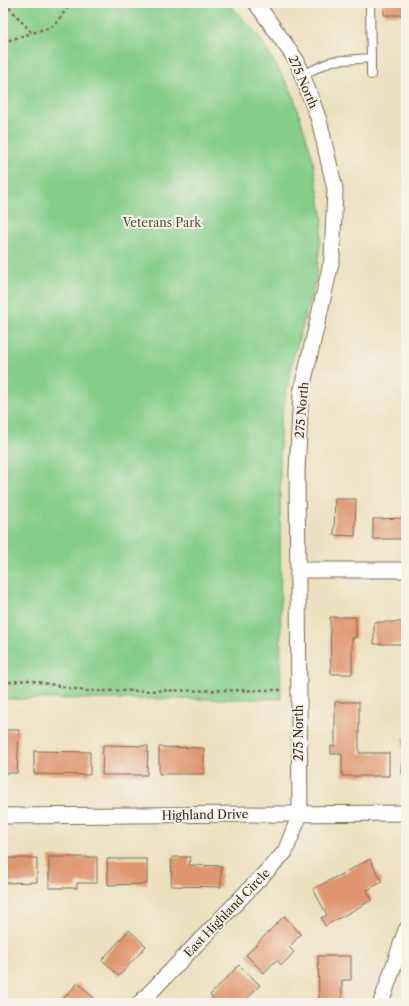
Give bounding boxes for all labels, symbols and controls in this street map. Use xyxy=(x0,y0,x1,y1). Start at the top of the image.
street label: 275 North xyxy=(286,53,322,111)
park label: Veterans Park xyxy=(122,215,202,230)
street label: 275 North xyxy=(292,381,311,439)
street label: 275 North xyxy=(291,704,306,761)
street label: Highland Drive xyxy=(161,806,249,823)
street label: East Highland Circle xyxy=(181,865,273,960)

